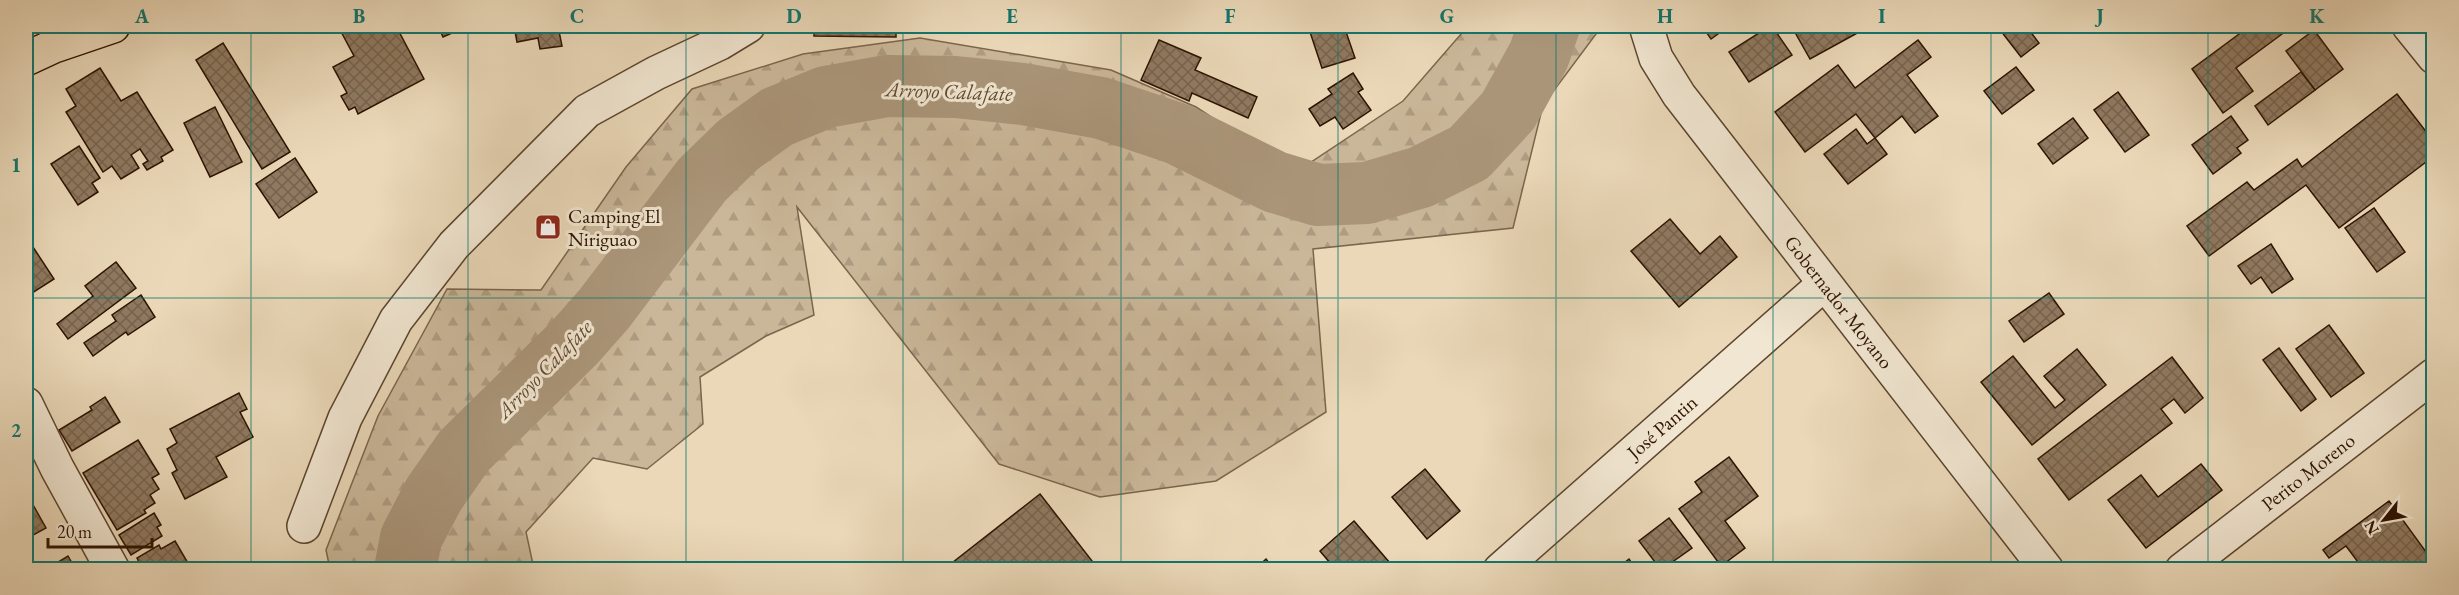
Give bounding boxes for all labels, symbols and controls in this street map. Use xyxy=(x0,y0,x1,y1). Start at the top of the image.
text: A xyxy=(134,3,150,29)
text: B xyxy=(353,3,365,29)
text: C xyxy=(570,3,584,29)
text: D xyxy=(786,3,802,29)
text: E xyxy=(1006,3,1018,29)
text: F xyxy=(1225,3,1236,29)
text: G xyxy=(1440,3,1454,29)
text: H xyxy=(1657,3,1673,29)
text: I xyxy=(1878,3,1886,29)
text: J xyxy=(2094,3,2104,29)
text: K xyxy=(2309,3,2325,29)
water label: Arroyo Calafate xyxy=(883,75,1014,107)
text: 1 xyxy=(11,152,21,178)
place label: Camping El Niriguao xyxy=(568,203,661,252)
shop icon: Camping El Niriguao xyxy=(533,212,563,242)
street label: Gobernador Moyano xyxy=(1779,230,1899,374)
water label: Arroyo Calafate xyxy=(489,313,598,425)
street label: José Pantin xyxy=(1620,389,1703,466)
text: 2 xyxy=(11,417,22,443)
street label: Perito Moreno xyxy=(2256,427,2360,517)
north arrow xyxy=(2354,490,2414,550)
scale bar xyxy=(48,511,152,549)
text: N xyxy=(2359,516,2384,538)
text: 20 m xyxy=(57,520,92,543)

